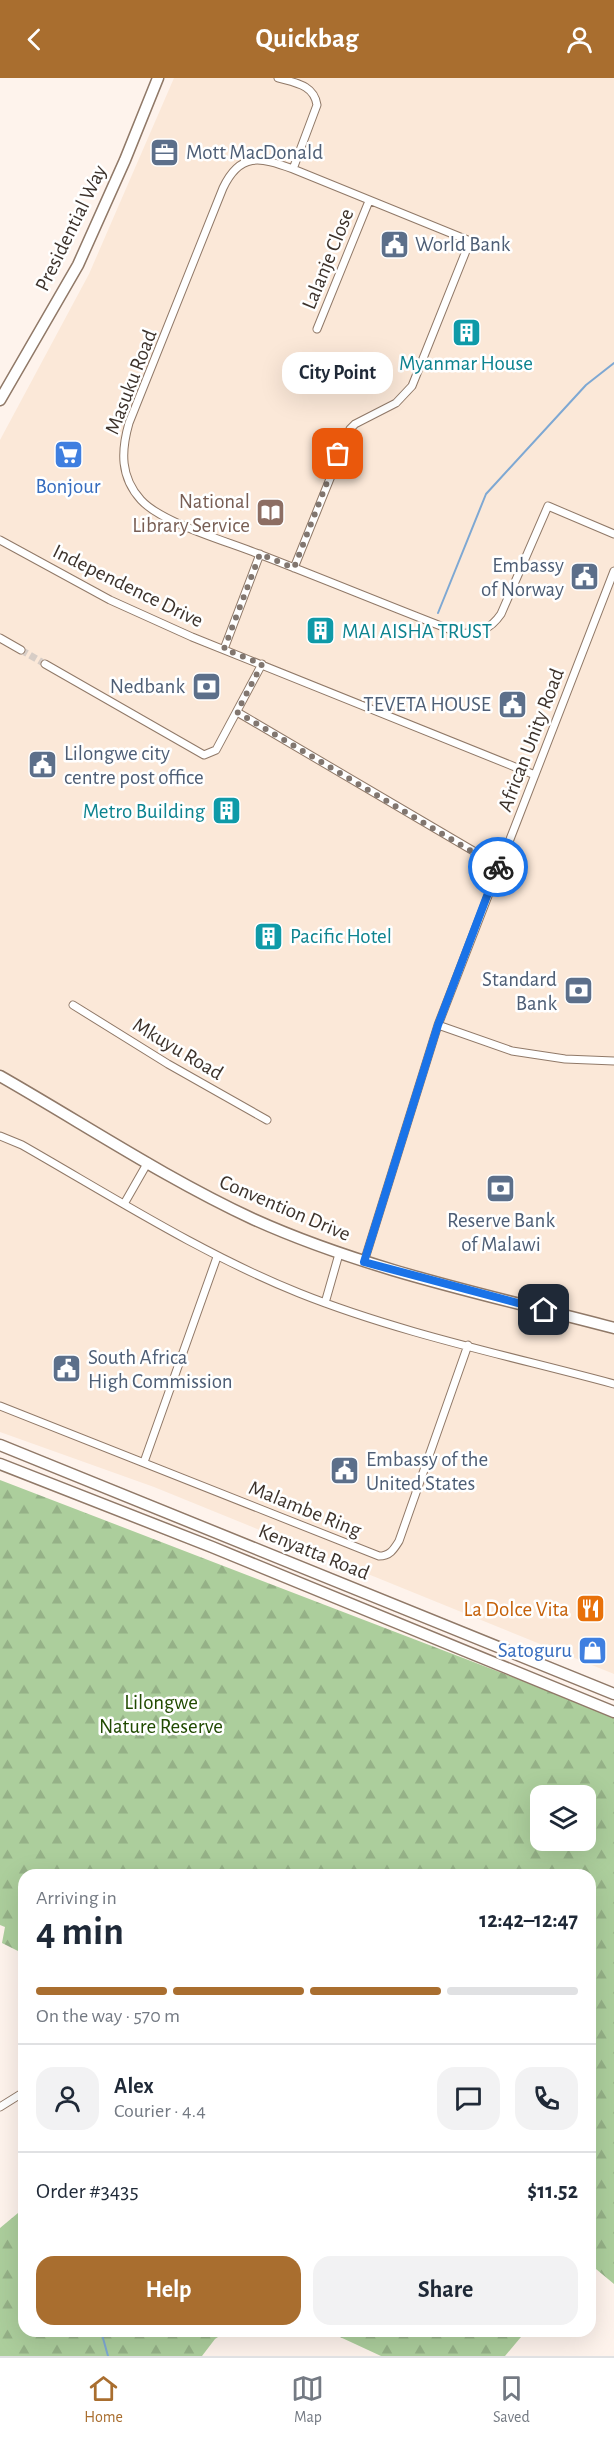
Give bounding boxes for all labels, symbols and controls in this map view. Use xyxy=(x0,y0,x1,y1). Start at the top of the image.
icon: back xyxy=(18,23,51,56)
icon: person xyxy=(563,23,596,56)
text: Quickbag xyxy=(256,25,358,52)
office icon: Mott MacDonald xyxy=(149,136,181,168)
place label: Mott MacDonald xyxy=(186,142,323,163)
street label: Presidential Way xyxy=(31,162,111,294)
street label: Lalanje Close xyxy=(298,206,358,312)
public building icon: World Bank xyxy=(378,228,410,260)
place label: World Bank xyxy=(415,234,511,255)
building icon: Myanmar House xyxy=(450,316,482,348)
street label: Masuku Road xyxy=(101,327,161,437)
callout: City Point xyxy=(282,352,394,394)
place label: Myanmar House xyxy=(399,353,533,374)
text: City Point xyxy=(299,363,376,383)
pin xyxy=(312,428,363,479)
icon: bag xyxy=(321,437,354,470)
supermarket icon: Bonjour xyxy=(52,439,84,471)
place label: Bonjour xyxy=(35,476,101,497)
place label: National Library Service xyxy=(132,491,250,536)
library icon: National Library Service xyxy=(255,497,287,529)
street label: Independence Drive xyxy=(50,541,206,631)
place label: Embassy of Norway xyxy=(481,555,564,600)
public building icon: Embassy of Norway xyxy=(569,561,601,593)
building icon: MAI AISHA TRUST xyxy=(305,615,337,647)
place label: MAI AISHA TRUST xyxy=(342,621,492,642)
street label: African Unity Road xyxy=(494,665,568,815)
bank icon: Nedbank xyxy=(190,670,222,702)
place label: Nedbank xyxy=(110,676,185,697)
public building icon: TEVETA HOUSE xyxy=(496,688,528,720)
place label: TEVETA HOUSE xyxy=(363,694,491,715)
place label: Lilongwe city centre post office xyxy=(64,743,204,788)
public building icon: Lilongwe city centre post office xyxy=(27,749,59,781)
building icon: Metro Building xyxy=(210,795,242,827)
place label: Metro Building xyxy=(83,801,206,822)
courier xyxy=(468,837,528,897)
icon: bike xyxy=(482,851,515,884)
building icon: Pacific Hotel xyxy=(253,920,285,952)
place label: Pacific Hotel xyxy=(290,926,392,947)
place label: Standard Bank xyxy=(482,969,557,1014)
bank icon: Standard Bank xyxy=(562,975,594,1007)
street label: Mkuyu Road xyxy=(129,1014,227,1084)
street label: Convention Drive xyxy=(216,1171,354,1245)
bank icon: Reserve Bank of Malawi xyxy=(485,1173,517,1205)
place label: Reserve Bank of Malawi xyxy=(447,1210,555,1255)
pin xyxy=(518,1284,569,1335)
icon: home xyxy=(527,1293,560,1326)
place label: South Africa High Commission xyxy=(88,1347,233,1392)
public building icon: South Africa High Commission xyxy=(51,1353,83,1385)
place label: Embassy of the United States xyxy=(366,1449,488,1494)
public building icon: Embassy of the United States xyxy=(329,1455,361,1487)
street label: Malambe Ring xyxy=(246,1477,365,1541)
street label: Kenyatta Road xyxy=(255,1520,373,1584)
restaurant icon: La Dolce Vita xyxy=(574,1593,606,1625)
place label: La Dolce Vita xyxy=(463,1599,569,1620)
shop icon: Satoguru xyxy=(577,1634,609,1666)
place label: Satoguru xyxy=(498,1640,572,1661)
park label: Lilongwe Nature Reserve xyxy=(99,1692,223,1737)
map controls xyxy=(530,1785,596,1851)
button: layers xyxy=(530,1785,596,1851)
text: Arriving in xyxy=(36,1888,117,1908)
text: 12:42–12:47 xyxy=(479,1909,578,1931)
text: 4 min xyxy=(36,1913,124,1952)
text: On the way · 570 m xyxy=(36,2006,180,2026)
button: person xyxy=(36,2067,99,2130)
button: chat xyxy=(437,2067,500,2130)
button: phone xyxy=(515,2067,578,2130)
text: Alex xyxy=(114,2075,154,2097)
text: Courier · 4.4 xyxy=(114,2101,206,2121)
text: Order #3435 xyxy=(36,2180,139,2202)
text: $11.52 xyxy=(527,2180,578,2202)
button: Help xyxy=(36,2256,301,2325)
button: Share xyxy=(313,2256,578,2325)
tab: Home xyxy=(84,2372,123,2427)
tab: Map xyxy=(291,2372,324,2427)
tab: Saved xyxy=(493,2372,530,2427)

